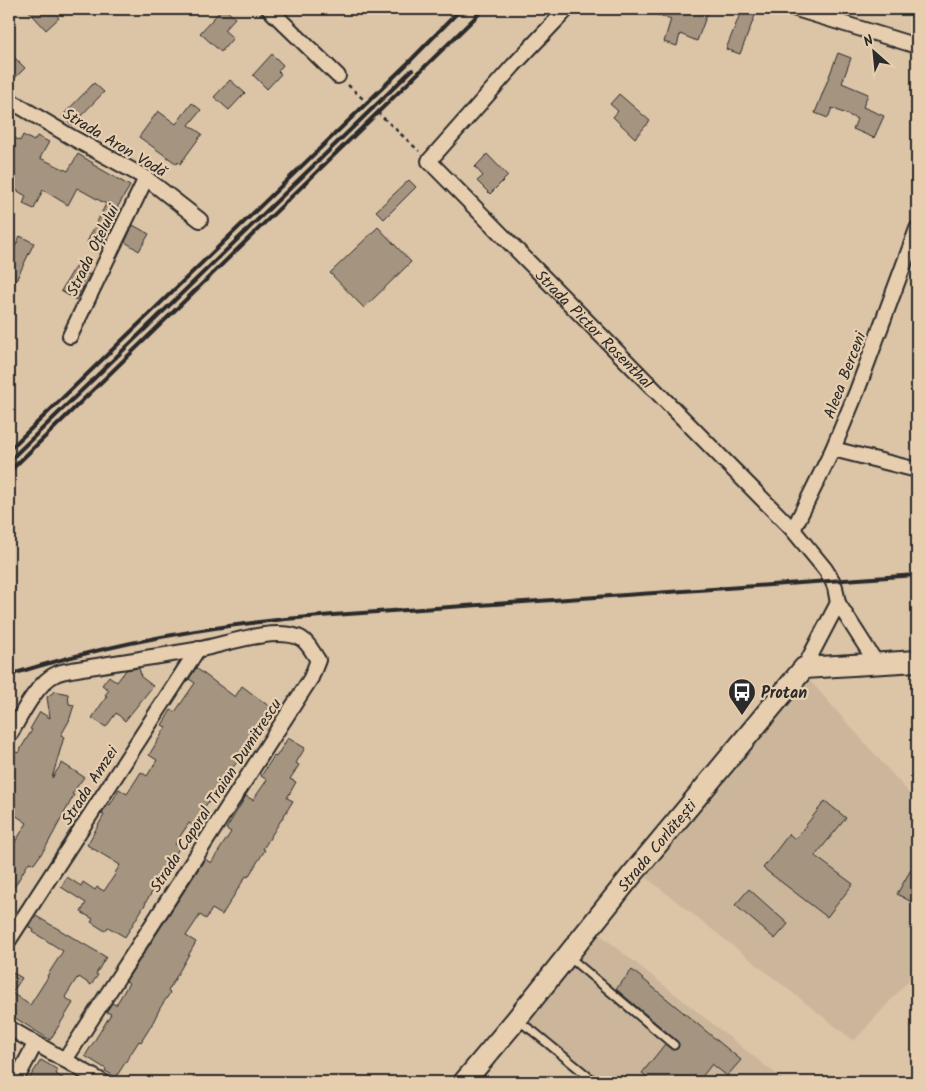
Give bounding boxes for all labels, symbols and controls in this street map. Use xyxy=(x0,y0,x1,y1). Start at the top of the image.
north arrow xyxy=(848,28,898,78)
text: N xyxy=(860,29,878,53)
street label: Strada Aron Vodă xyxy=(57,102,172,185)
street label: Strada Oțelului xyxy=(60,199,127,301)
street label: Strada Pictor Rosenthal xyxy=(528,264,658,395)
street label: Aleea Berceni xyxy=(817,327,874,423)
bus stop icon: Protan xyxy=(727,677,757,716)
place label: Protan xyxy=(761,681,807,706)
street label: Strada Caporal Traian Dumitrescu xyxy=(144,694,289,898)
street label: Strada Amzei xyxy=(55,740,126,830)
street label: Strada Corlătești xyxy=(612,794,704,898)

